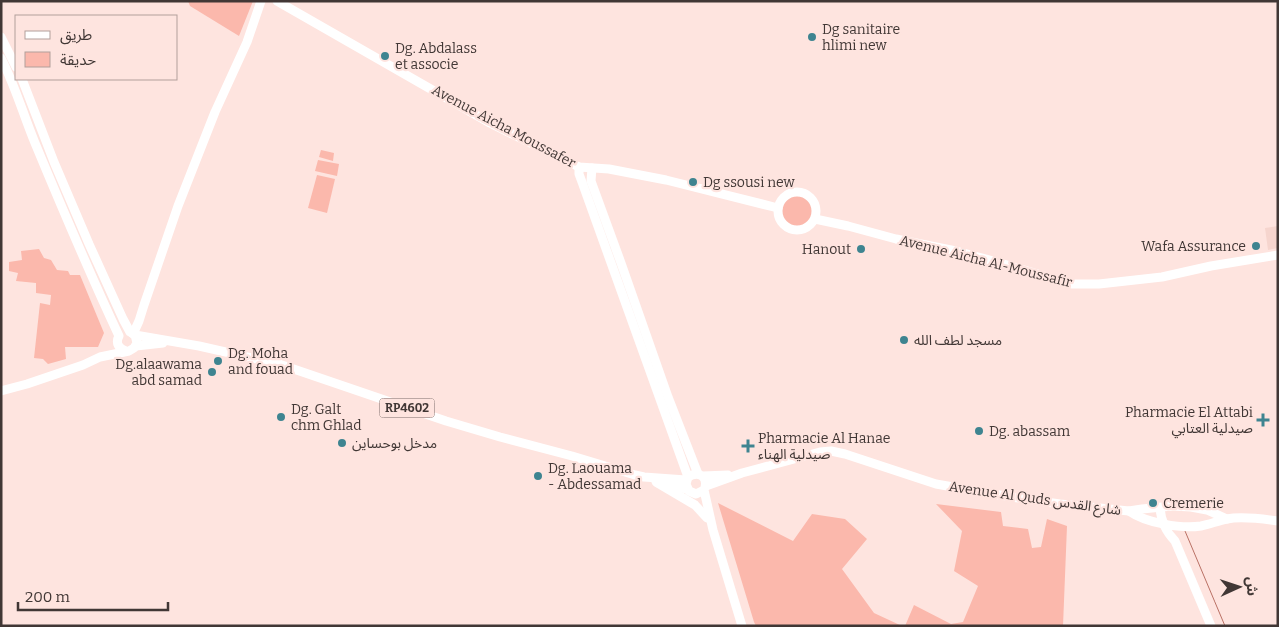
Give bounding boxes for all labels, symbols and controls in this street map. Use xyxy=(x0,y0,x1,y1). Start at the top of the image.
legend xyxy=(15,15,178,80)
place label: Dg sanitaire hlimi new xyxy=(822,21,900,54)
text: طريق xyxy=(60,26,92,45)
marker: Dg sanitaire hlimi new xyxy=(806,31,818,43)
place label: Dg. Abdalass et associe xyxy=(395,40,477,73)
marker: Dg. Abdalass et associe xyxy=(379,50,391,62)
text: حديقة xyxy=(60,51,96,69)
street label: Avenue Aicha Moussafer xyxy=(429,81,579,172)
place label: Dg ssousi new xyxy=(703,174,795,191)
marker: Dg ssousi new xyxy=(687,176,699,188)
street label: Avenue Aicha Al-Moussafir xyxy=(898,232,1074,291)
place label: Wafa Assurance xyxy=(1141,238,1246,255)
marker: Wafa Assurance xyxy=(1250,240,1262,252)
place label: Hanout xyxy=(802,241,851,258)
marker: Hanout xyxy=(855,243,867,255)
place label: مسجد لطف الله xyxy=(914,332,1002,349)
marker: مسجد لطف الله xyxy=(898,334,910,346)
place label: Dg. Moha and fouad xyxy=(228,345,293,378)
marker: Dg. Moha and fouad xyxy=(212,355,224,367)
place label: Dg.alaawama abd samad xyxy=(115,356,202,389)
marker: Dg.alaawama abd samad xyxy=(206,366,218,378)
road number: RP4602 xyxy=(380,398,434,418)
place label: Dg. Galt chm Ghlad xyxy=(291,401,361,434)
place label: Pharmacie El Attabi صيدلية العتابي xyxy=(1125,404,1253,439)
marker: Dg. Galt chm Ghlad xyxy=(275,411,287,423)
marker: Pharmacie El Attabi صيدلية العتابي xyxy=(1257,414,1269,426)
place label: Dg. abassam xyxy=(989,423,1071,440)
marker: Dg. abassam xyxy=(973,425,985,437)
place label: Pharmacie Al Hanae صيدلية الهناء xyxy=(758,430,890,463)
place label: مدخل بوحساين xyxy=(352,435,437,452)
marker: مدخل بوحساين xyxy=(336,437,348,449)
marker: Pharmacie Al Hanae صيدلية الهناء xyxy=(742,440,754,452)
place label: Dg. Laouama - Abdessamad xyxy=(548,460,641,493)
marker: Dg. Laouama - Abdessamad xyxy=(532,470,544,482)
street label: Avenue Al Quds شارع القدس xyxy=(947,478,1122,521)
place label: Cremerie xyxy=(1163,495,1224,512)
marker: Cremerie xyxy=(1147,497,1159,509)
north arrow xyxy=(1214,562,1264,612)
text: ش xyxy=(1242,576,1260,596)
scale bar xyxy=(18,580,168,612)
text: 200 m xyxy=(25,588,70,606)

